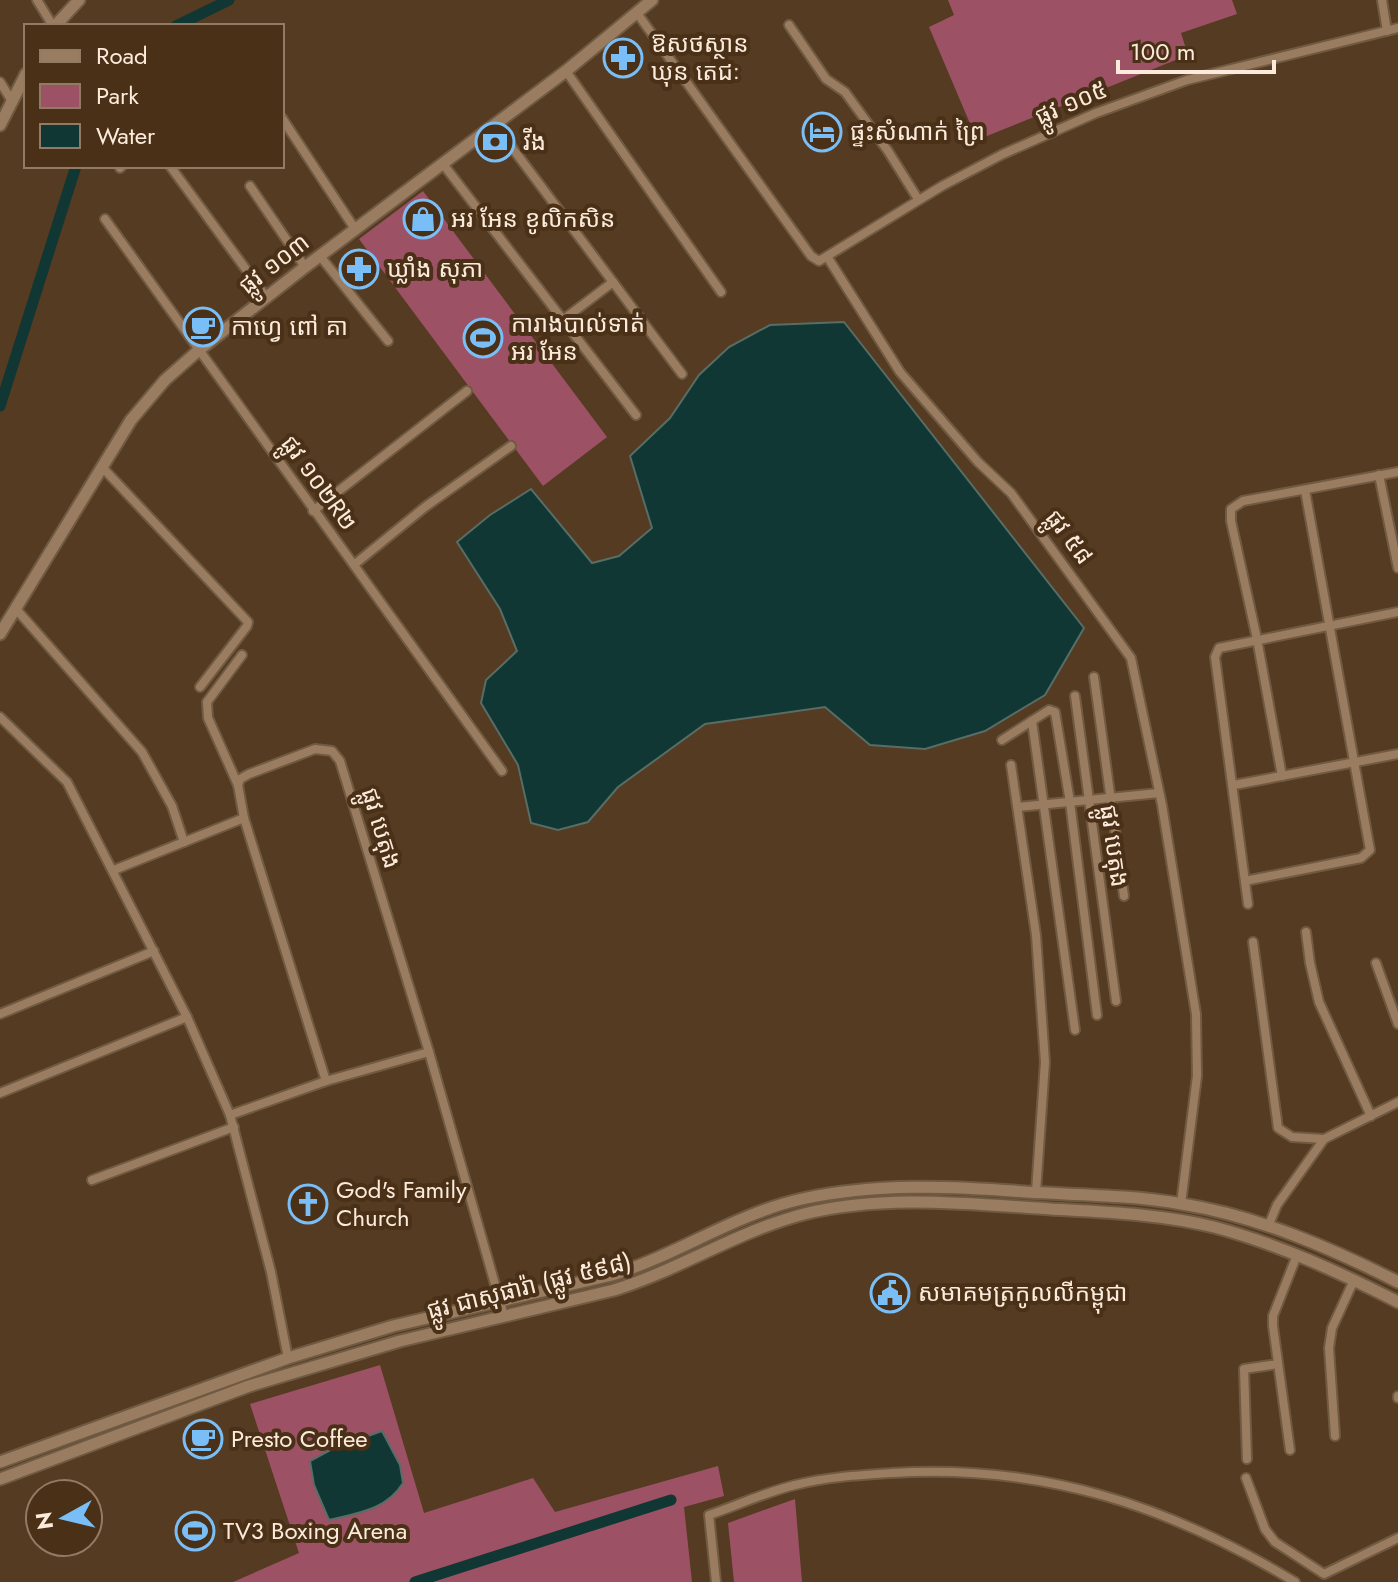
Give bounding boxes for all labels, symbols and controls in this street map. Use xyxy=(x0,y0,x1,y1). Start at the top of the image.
legend xyxy=(24,24,284,168)
scale bar xyxy=(1118,24,1274,74)
place label: ឱសថស្ថាន ឃុន តេជៈ xyxy=(651,26,748,89)
text: 100 m xyxy=(1130,34,1196,69)
pharmacy icon: ឱសថស្ថាន ឃុន តេជៈ xyxy=(602,37,644,79)
text: Road xyxy=(96,38,148,73)
street label: ផ្លូវ ១០៥ xyxy=(1029,72,1115,138)
text: Park xyxy=(96,78,139,113)
hotel icon: ផ្ទះសំណាក់ ព្រៃ xyxy=(801,111,843,153)
place label: ផ្ទះសំណាក់ ព្រៃ xyxy=(850,114,985,149)
text: Water xyxy=(96,118,156,153)
bank icon: វីង xyxy=(474,121,516,163)
place label: វីង xyxy=(522,124,546,159)
shop icon: អរ អែន ខូលិកសិន xyxy=(402,198,444,240)
place label: អរ អែន ខូលិកសិន xyxy=(451,201,615,236)
street label: ផ្លូវ ១០៣ xyxy=(231,225,320,306)
pharmacy icon: ឃ្លាំង សុភា xyxy=(338,248,380,290)
place label: ឃ្លាំង សុភា xyxy=(387,251,483,286)
cafe icon: កាហ្វេ ពៅ គា xyxy=(182,306,224,348)
place label: ការាងបាល់ទាត់ អរ អែន xyxy=(511,306,645,369)
place label: កាហ្វេ ពៅ គា xyxy=(231,309,348,344)
sports icon: ការាងបាល់ទាត់ អរ អែន xyxy=(462,317,504,359)
street label: ផ្លូវ ១០២R២ xyxy=(269,428,366,541)
street label: ផ្លូវ ៥៨ xyxy=(1033,502,1102,575)
street label: ផ្លូវ បេតុង xyxy=(348,783,410,874)
street label: ផ្លូវ បេតុង xyxy=(1086,802,1138,890)
place label: God's Family Church xyxy=(336,1172,467,1235)
church icon: God's Family Church xyxy=(287,1183,329,1225)
street label: ផ្លូវ ជាសុផារ៉ា (ផ្លូវ ៥៩៨) xyxy=(423,1243,636,1333)
public building icon: សមាគមត្រកូលលីកម្ពុជា xyxy=(869,1272,911,1314)
place label: សមាគមត្រកូលលីកម្ពុជា xyxy=(918,1275,1128,1314)
cafe icon: Presto Coffee xyxy=(182,1418,224,1460)
place label: Presto Coffee xyxy=(231,1421,368,1456)
north arrow xyxy=(24,1478,104,1558)
text: N xyxy=(27,1510,61,1532)
sports icon: TV3 Boxing Arena xyxy=(174,1510,216,1552)
place label: TV3 Boxing Arena xyxy=(223,1513,407,1548)

